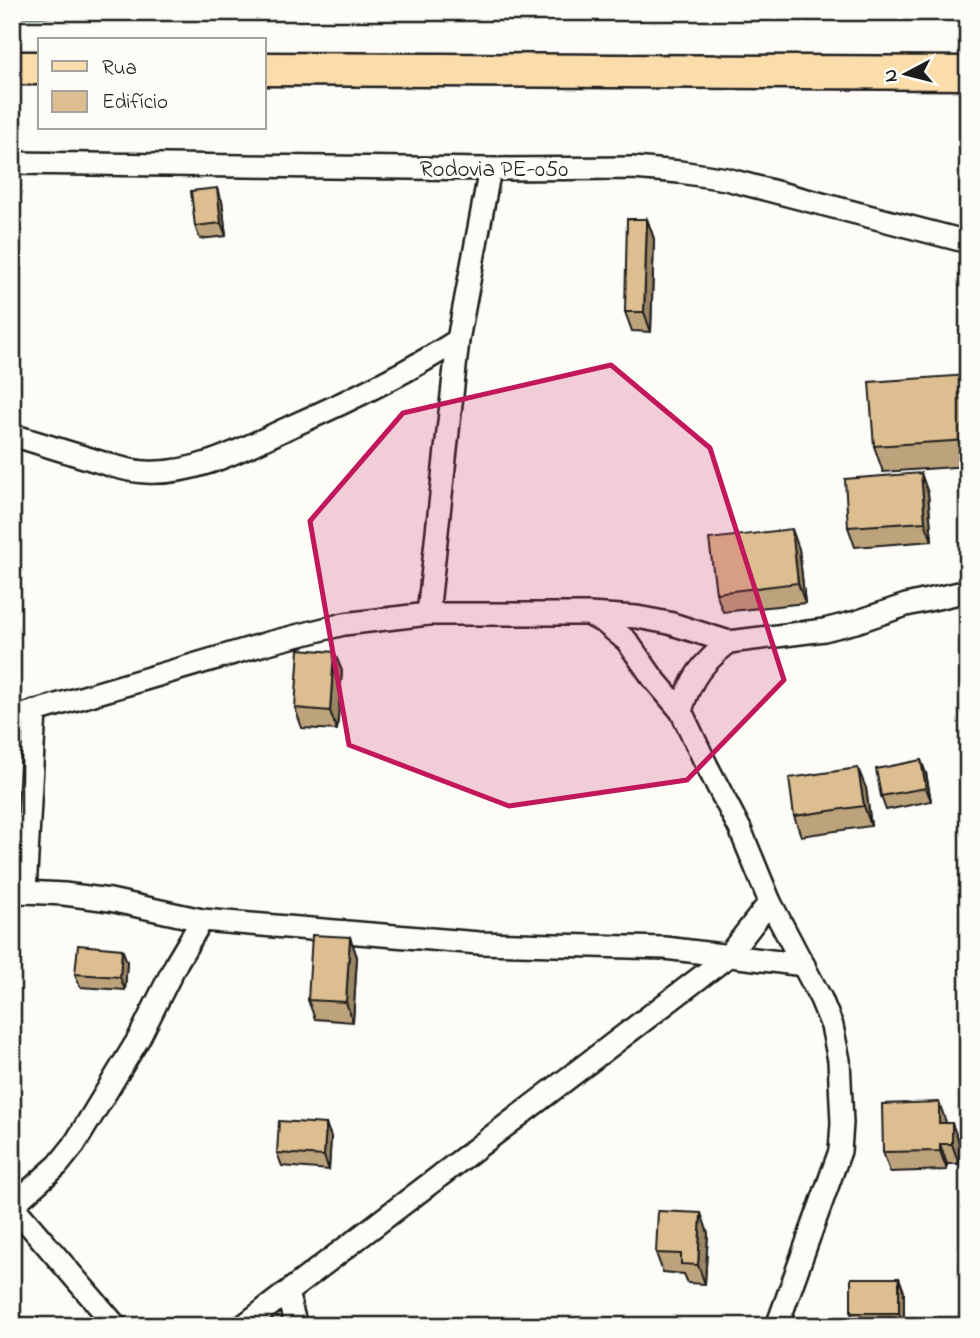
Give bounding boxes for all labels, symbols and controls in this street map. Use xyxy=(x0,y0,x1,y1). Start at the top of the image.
legend xyxy=(38,38,266,130)
north arrow xyxy=(872,38,942,108)
text: Rua xyxy=(102,54,137,84)
text: N xyxy=(877,68,906,84)
text: Edifício xyxy=(102,88,168,118)
street label: Rodovia PE-050 xyxy=(420,154,568,187)

